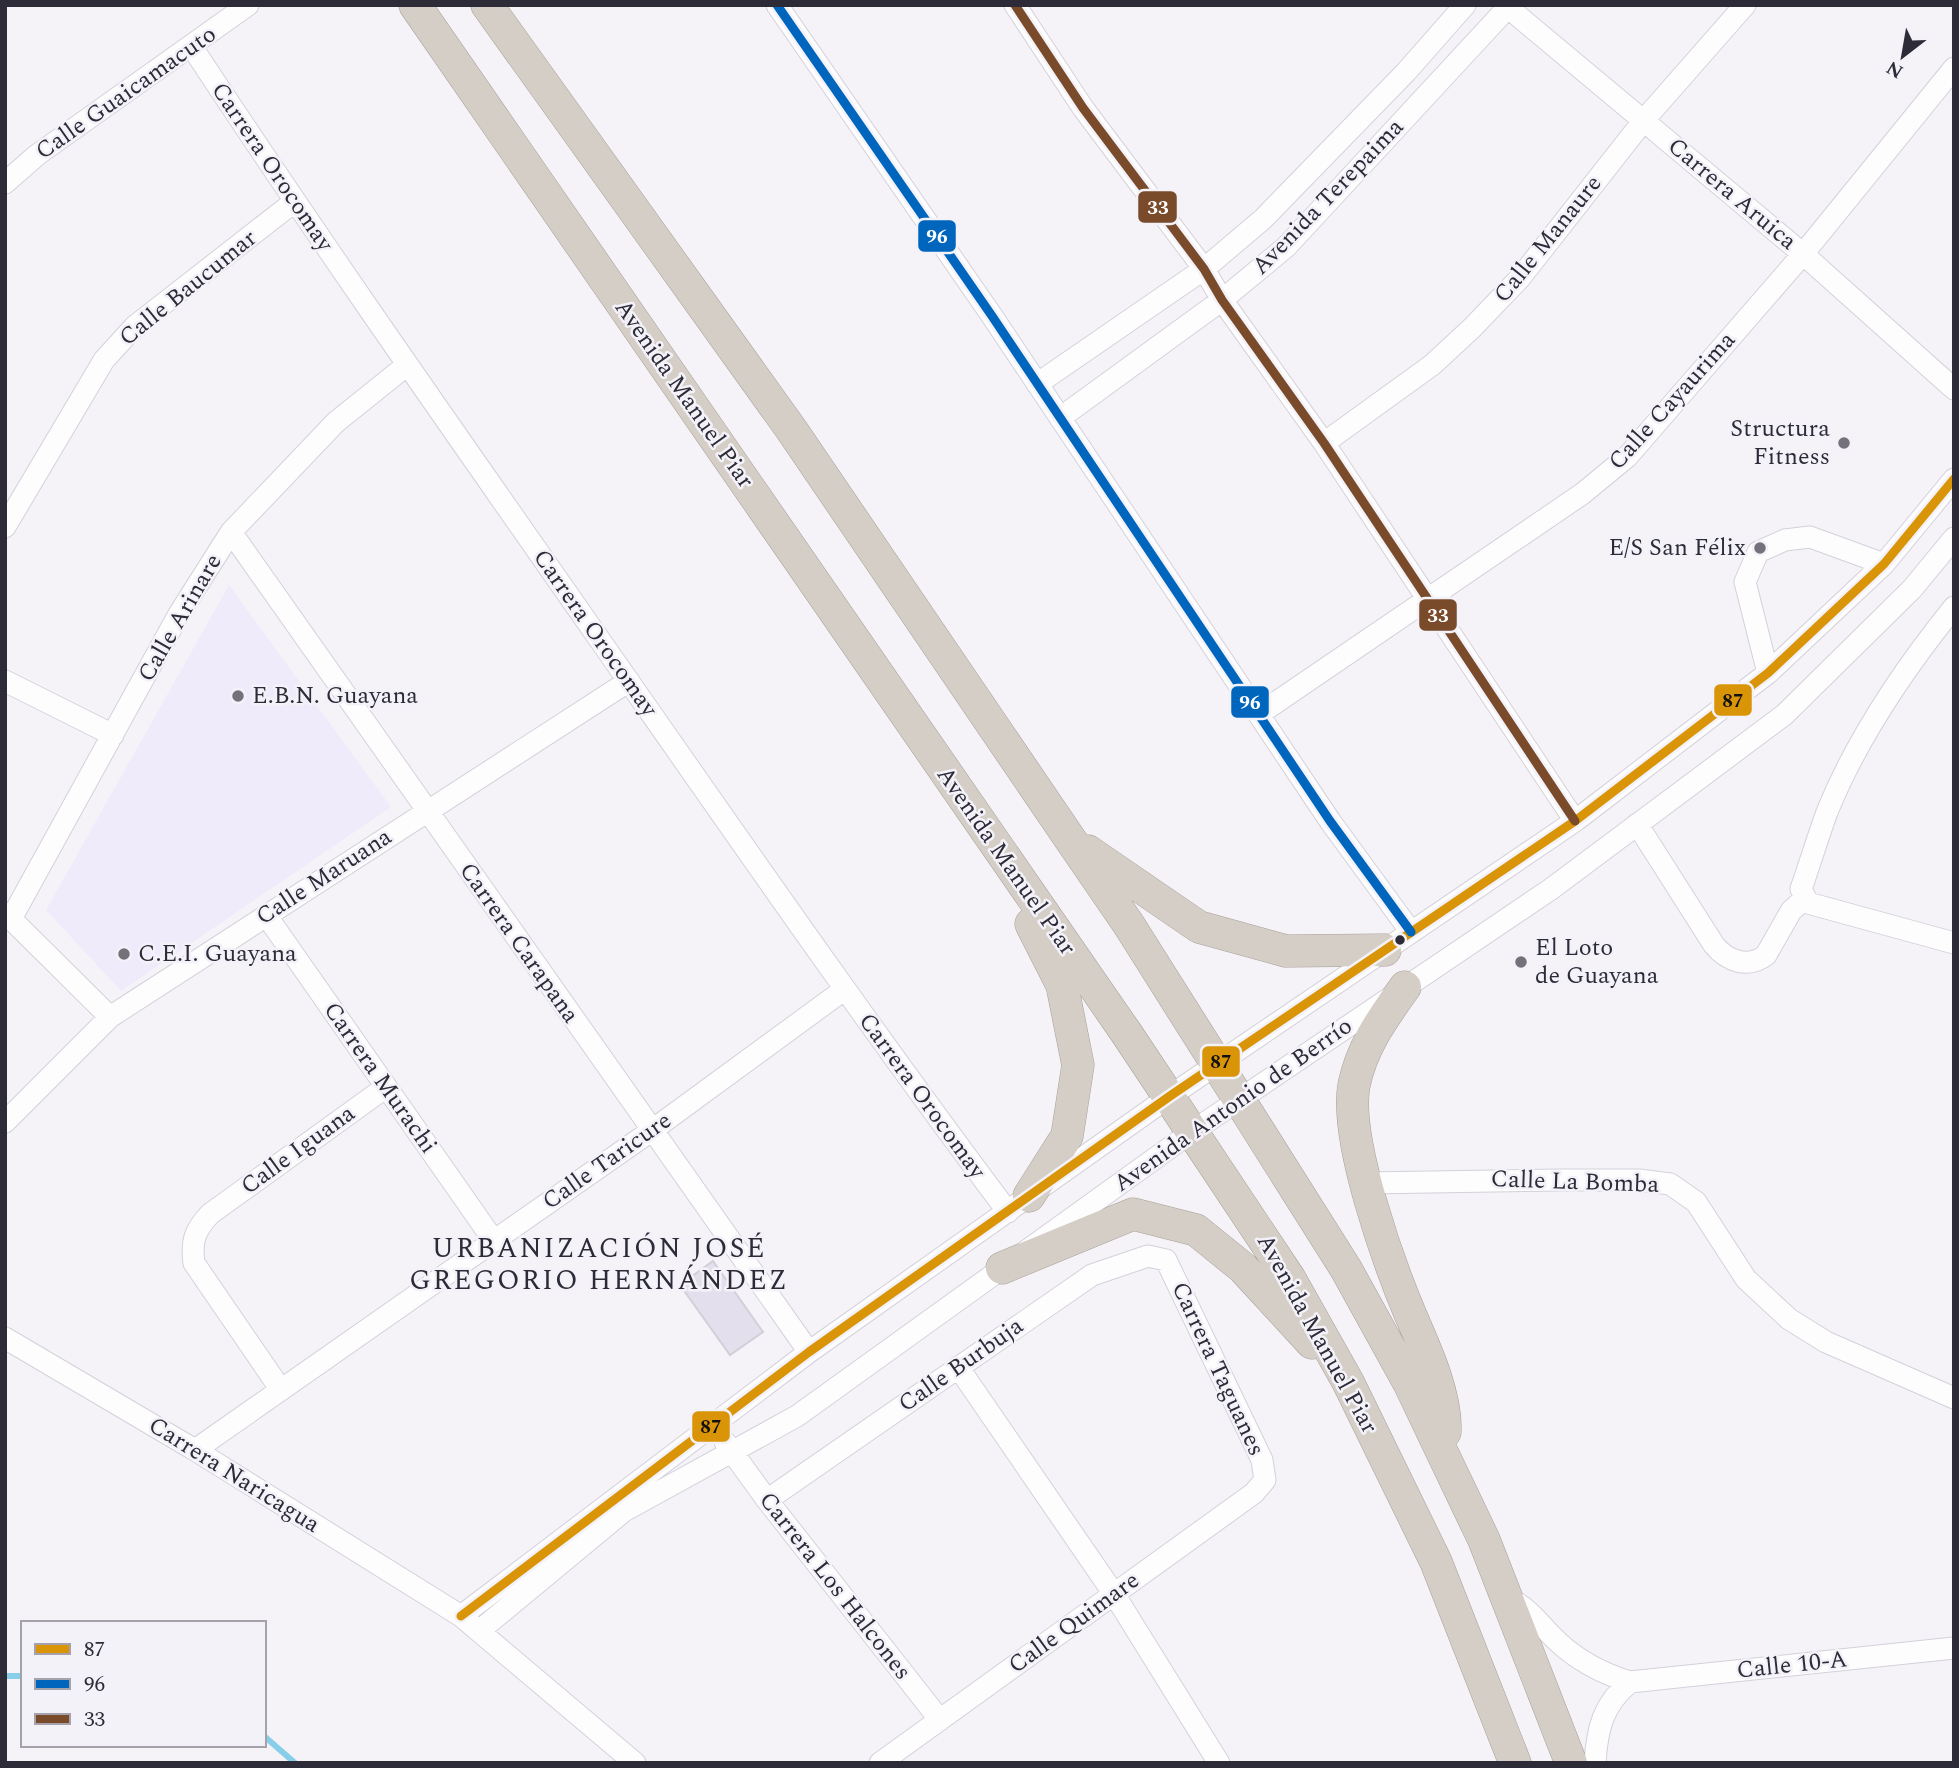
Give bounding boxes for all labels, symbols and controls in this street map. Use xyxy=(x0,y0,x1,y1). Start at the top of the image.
street label: Calle Guaicamacuto xyxy=(28,17,224,169)
north arrow xyxy=(1868,21,1938,91)
text: N xyxy=(1881,53,1909,86)
street label: Carrera Orocomay xyxy=(202,75,343,260)
street label: Avenida Terepaima xyxy=(1244,110,1413,283)
street label: Carrera Aruica xyxy=(1659,129,1805,259)
street label: Calle Manaure xyxy=(1485,167,1611,311)
line badge: 33 xyxy=(1137,190,1178,224)
text: 33 xyxy=(1147,194,1169,223)
line badge: 96 xyxy=(917,219,957,253)
street label: Calle Baucumar xyxy=(111,221,265,355)
text: 96 xyxy=(926,223,948,252)
street label: Avenida Manuel Piar xyxy=(605,292,763,496)
street label: Calle Cayaurima xyxy=(1600,323,1744,478)
place label: Structura Fitness xyxy=(1730,411,1830,475)
marker: Structura Fitness xyxy=(1836,435,1852,451)
place label: E/S San Félix xyxy=(1609,530,1746,566)
marker: E/S San Félix xyxy=(1752,540,1768,556)
street label: Carrera Orocomay xyxy=(524,542,667,725)
street label: Calle Arinare xyxy=(129,547,231,689)
line badge: 33 xyxy=(1418,598,1458,632)
text: 33 xyxy=(1427,602,1449,631)
place label: E.B.N. Guayana xyxy=(252,678,418,714)
line badge: 87 xyxy=(1713,683,1753,717)
line badge: 96 xyxy=(1230,685,1270,719)
text: 87 xyxy=(1722,687,1744,716)
marker: E.B.N. Guayana xyxy=(230,688,246,704)
text: 96 xyxy=(1239,689,1261,718)
street label: Avenida Manuel Piar xyxy=(927,759,1085,963)
street label: Calle Maruana xyxy=(249,819,399,935)
street label: Carrera Carapana xyxy=(450,855,588,1031)
place label: El Loto de Guayana xyxy=(1535,930,1659,994)
unlabelled marker xyxy=(1393,933,1407,947)
place label: C.E.I. Guayana xyxy=(138,936,297,972)
marker: C.E.I. Guayana xyxy=(116,946,132,962)
marker: El Loto de Guayana xyxy=(1513,954,1529,970)
street label: Carrera Murachi xyxy=(314,995,446,1161)
street label: Carrera Orocomay xyxy=(849,1006,995,1188)
street label: Avenida Antonio de Berrío xyxy=(1106,1009,1360,1201)
line badge: 87 xyxy=(1201,1045,1241,1078)
text: 87 xyxy=(1210,1048,1232,1077)
street label: Calle Iguana xyxy=(233,1096,363,1204)
street label: Calle Taricure xyxy=(535,1103,679,1219)
street label: Calle La Bomba xyxy=(1490,1161,1660,1203)
district label: URBANIZACIÓN JOSÉ GREGORIO HERNÁNDEZ xyxy=(409,1227,789,1302)
street label: Avenida Manuel Piar xyxy=(1247,1227,1387,1441)
street label: Carrera Taguanes xyxy=(1162,1276,1274,1462)
street label: Calle Burbuja xyxy=(891,1308,1031,1422)
street label: Carrera Naricagua xyxy=(141,1408,327,1542)
line badge: 87 xyxy=(691,1410,731,1443)
text: 87 xyxy=(700,1413,722,1442)
street label: Carrera Los Halcones xyxy=(750,1484,920,1688)
street label: Calle Quimare xyxy=(1001,1563,1147,1683)
legend xyxy=(21,1621,266,1747)
text: 87 xyxy=(84,1634,105,1666)
street label: Calle 10-A xyxy=(1735,1641,1849,1689)
text: 96 xyxy=(84,1669,105,1701)
text: 33 xyxy=(84,1704,105,1736)

